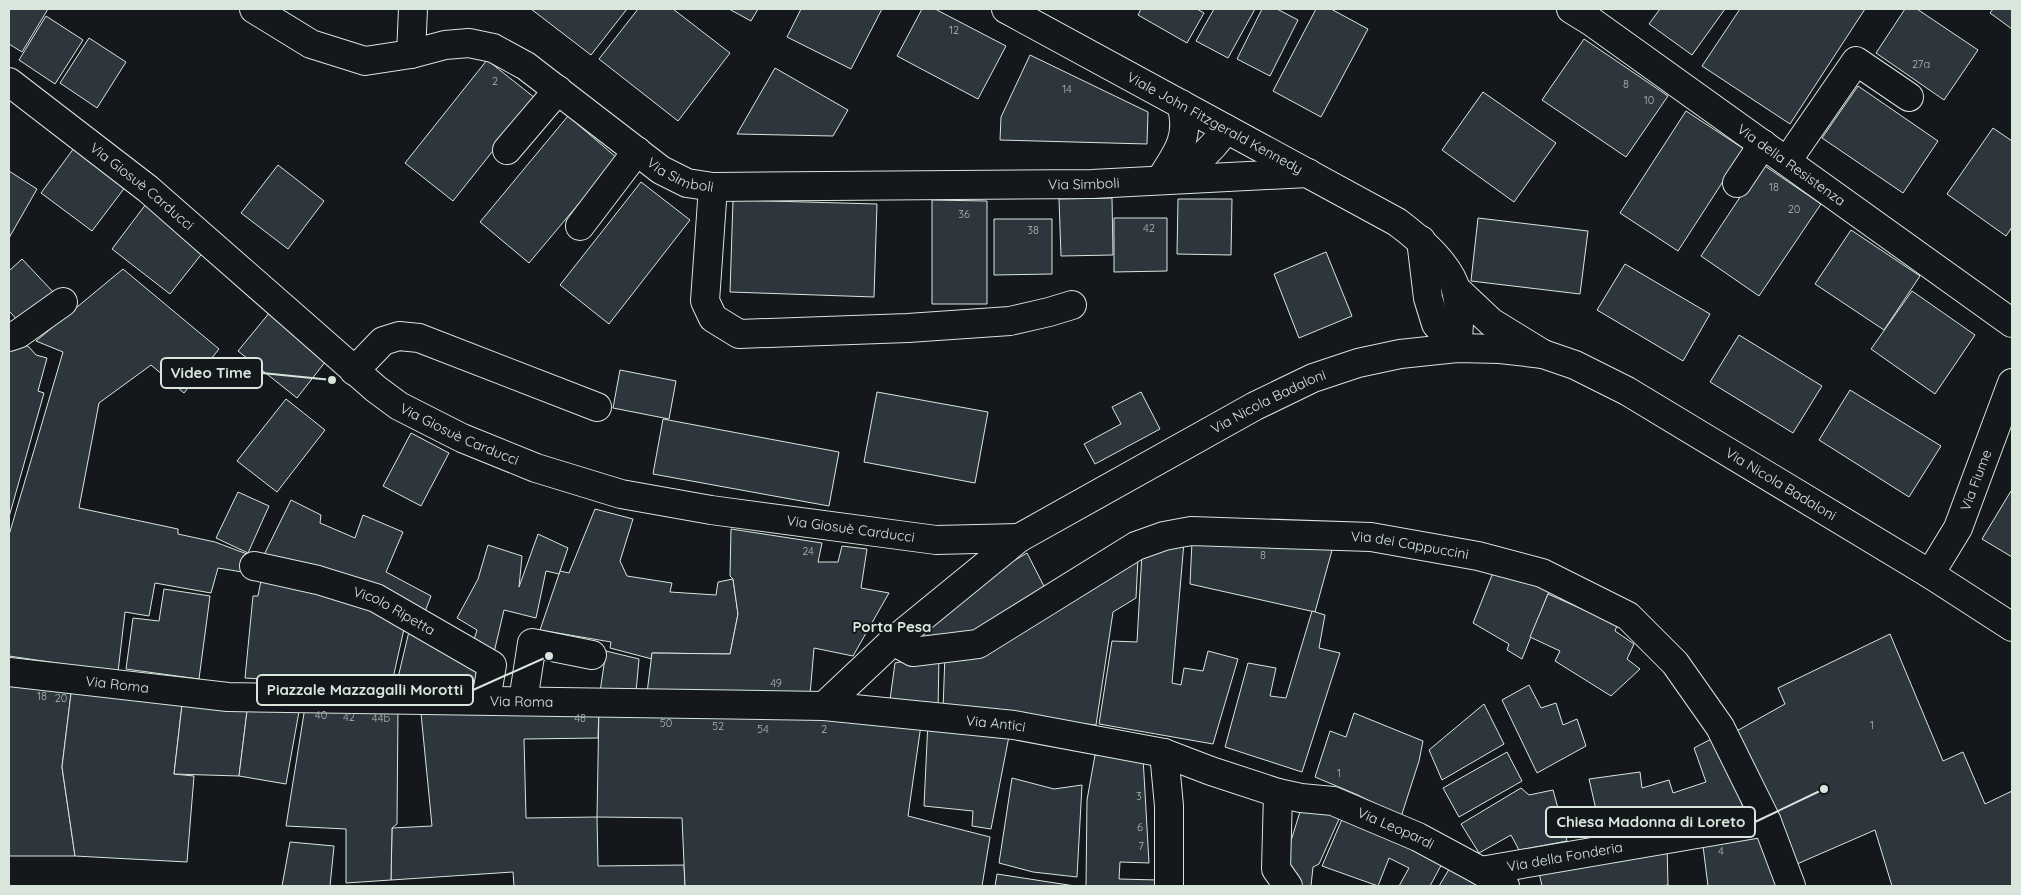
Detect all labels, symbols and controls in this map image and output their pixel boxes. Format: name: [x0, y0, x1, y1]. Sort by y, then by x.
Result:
house number: 12: [949, 23, 959, 37]
house number: 27a: [1912, 57, 1930, 71]
street label: Viale John Fitzgerald Kennedy: [1124, 68, 1306, 178]
house number: 2: [492, 74, 498, 88]
house number: 8: [1623, 77, 1629, 91]
house number: 14: [1062, 82, 1072, 96]
house number: 10: [1644, 93, 1654, 107]
street label: Via della Resistenza: [1734, 120, 1849, 210]
street label: Via Giosuè Carducci: [86, 139, 198, 234]
street label: Via Simboli: [643, 153, 715, 196]
street label: Via Simboli: [1048, 174, 1120, 193]
house number: 18: [1769, 180, 1779, 194]
house number: 20: [1788, 202, 1800, 216]
house number: 36: [958, 207, 970, 221]
house number: 42: [1143, 221, 1155, 235]
house number: 38: [1027, 223, 1039, 237]
callout: Video Time: [161, 358, 262, 388]
text: Video Time: [170, 363, 252, 382]
street label: Via Nicola Badaloni: [1208, 365, 1328, 438]
street label: Via Giosuè Carducci: [397, 399, 522, 469]
street label: Via Nicola Badaloni: [1722, 444, 1840, 524]
street label: Via Fiume: [1956, 447, 1996, 513]
street label: Via Giosuè Carducci: [785, 511, 916, 546]
street label: Via dei Cappuccini: [1351, 527, 1470, 563]
house number: 24: [802, 544, 814, 558]
house number: 8: [1260, 548, 1266, 562]
street label: Vicolo Ripetta: [351, 582, 438, 639]
district label: Porta Pesa: [852, 617, 932, 636]
street label: Via Roma: [85, 672, 150, 697]
callout: Piazzale Mazzagalli Morotti: [257, 675, 473, 705]
house number: 49: [770, 676, 782, 690]
text: Piazzale Mazzagalli Morotti: [267, 680, 463, 699]
house number: 18: [37, 689, 47, 703]
house number: 20: [55, 691, 67, 705]
street label: Via Roma: [490, 692, 554, 711]
house number: 40: [315, 708, 327, 722]
house number: 42: [343, 710, 355, 724]
house number: 44b: [372, 711, 390, 725]
house number: 48: [574, 711, 586, 725]
street label: Via Antici: [965, 711, 1027, 736]
house number: 50: [660, 716, 672, 730]
house number: 1: [1870, 718, 1874, 732]
house number: 52: [712, 719, 724, 733]
house number: 54: [757, 722, 769, 736]
house number: 2: [821, 722, 827, 736]
house number: 1: [1337, 766, 1341, 780]
house number: 3: [1136, 789, 1142, 803]
street label: Via Leopardi: [1355, 803, 1437, 853]
callout: Chiesa Madonna di Loreto: [1546, 807, 1755, 837]
text: Chiesa Madonna di Loreto: [1557, 812, 1745, 831]
house number: 6: [1137, 820, 1143, 834]
street label: Via della Fonderia: [1505, 838, 1624, 875]
house number: 7: [1138, 839, 1144, 853]
house number: 4: [1718, 844, 1724, 858]

